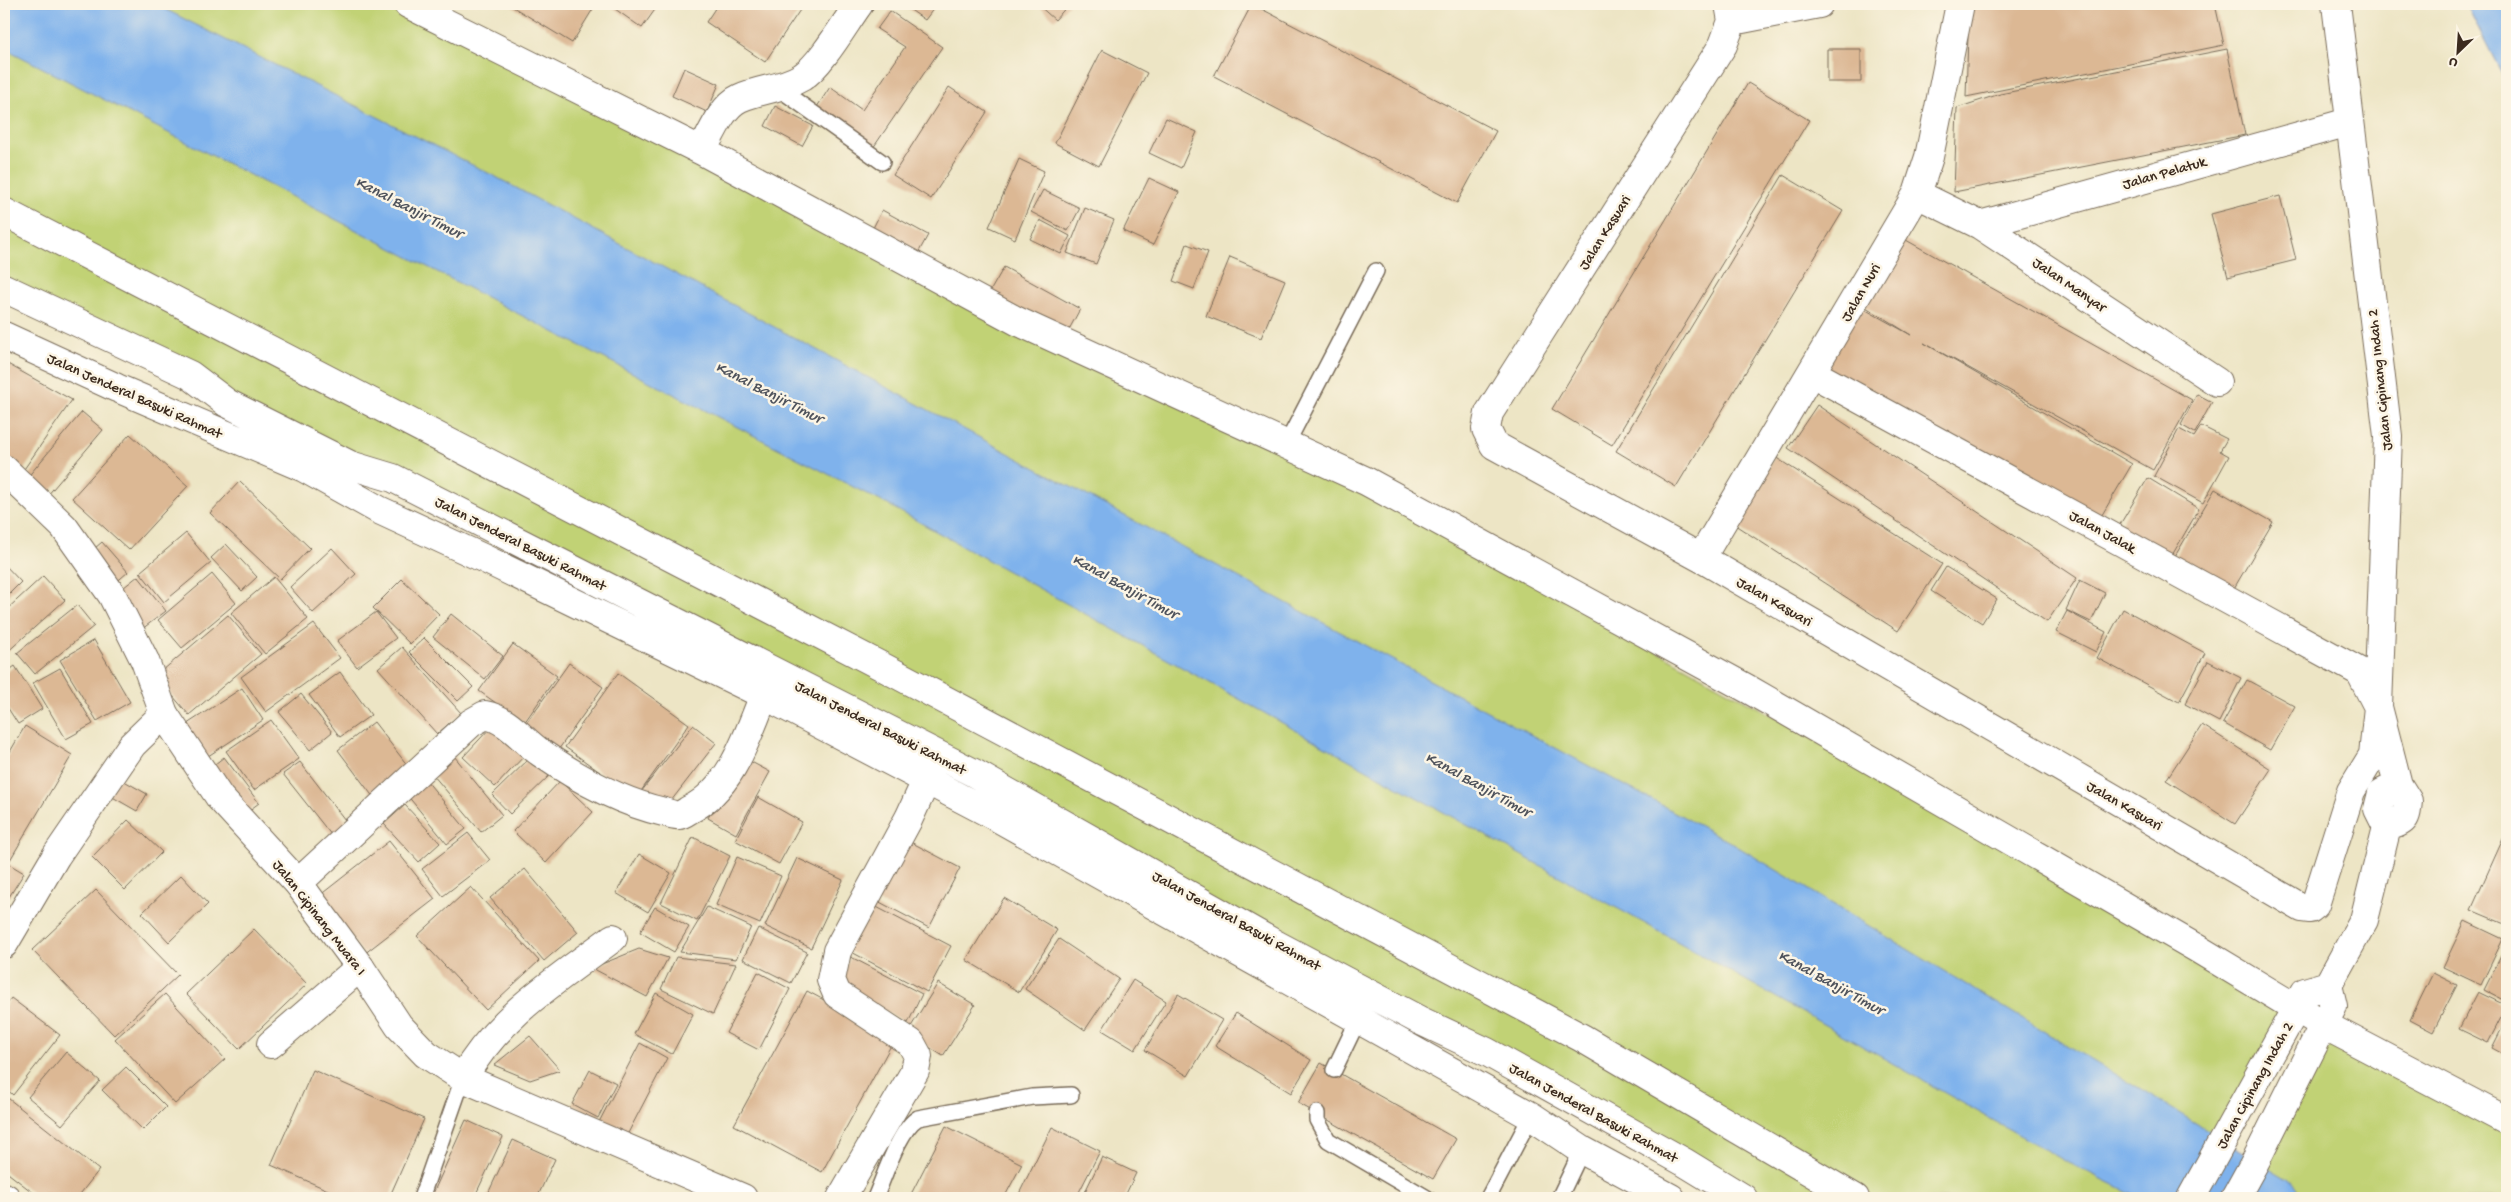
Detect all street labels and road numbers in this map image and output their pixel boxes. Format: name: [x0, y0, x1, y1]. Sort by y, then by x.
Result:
street label: Jalan Pelatuk: [2121, 153, 2210, 194]
street label: Jalan Kasuari: [1576, 192, 1636, 274]
street label: Jalan Manyar: [2028, 254, 2111, 318]
street label: Jalan Nuri: [1838, 261, 1886, 325]
street label: Jalan Cipinang Indah 2: [2365, 308, 2397, 451]
street label: Jalan Jenderal Basuki Rahmat: [44, 350, 226, 444]
street label: Jalan Jenderal Basuki Rahmat: [431, 494, 610, 597]
street label: Jalan Jalak: [2066, 507, 2140, 559]
street label: Jalan Kasuari: [1733, 574, 1815, 632]
street label: Jalan Jenderal Basuki Rahmat: [791, 678, 970, 781]
street label: Jalan Kasuari: [2083, 778, 2165, 836]
street label: Jalan Cipinang Muara I: [268, 857, 369, 980]
street label: Jalan Jenderal Basuki Rahmat: [1149, 868, 1325, 977]
street label: Jalan Cipinang Indah 2: [2213, 1019, 2298, 1152]
street label: Jalan Jenderal Basuki Rahmat: [1506, 1060, 1682, 1169]

